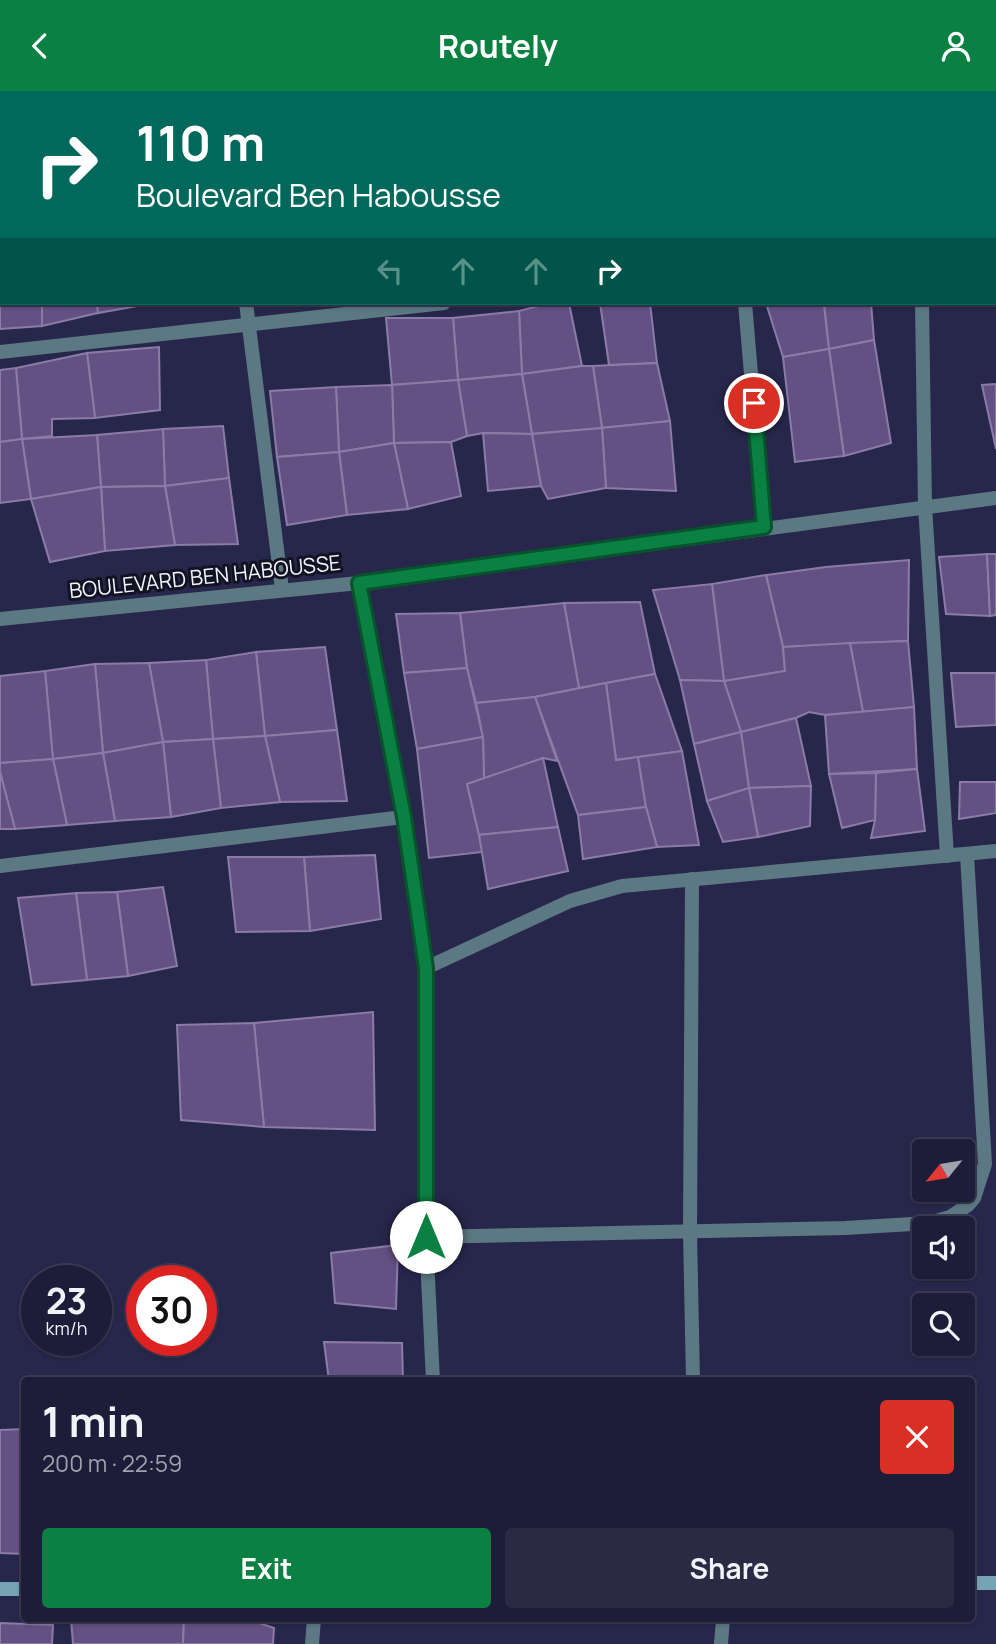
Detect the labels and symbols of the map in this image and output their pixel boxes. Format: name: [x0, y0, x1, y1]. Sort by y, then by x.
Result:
pin: [724, 373, 784, 433]
street label: BOULEVARD BEN HABOUSSE: [68, 548, 342, 604]
north arrow: [912, 1139, 975, 1202]
position arrow: [389, 1200, 463, 1274]
speed limit sign: 30: [126, 1265, 217, 1356]

